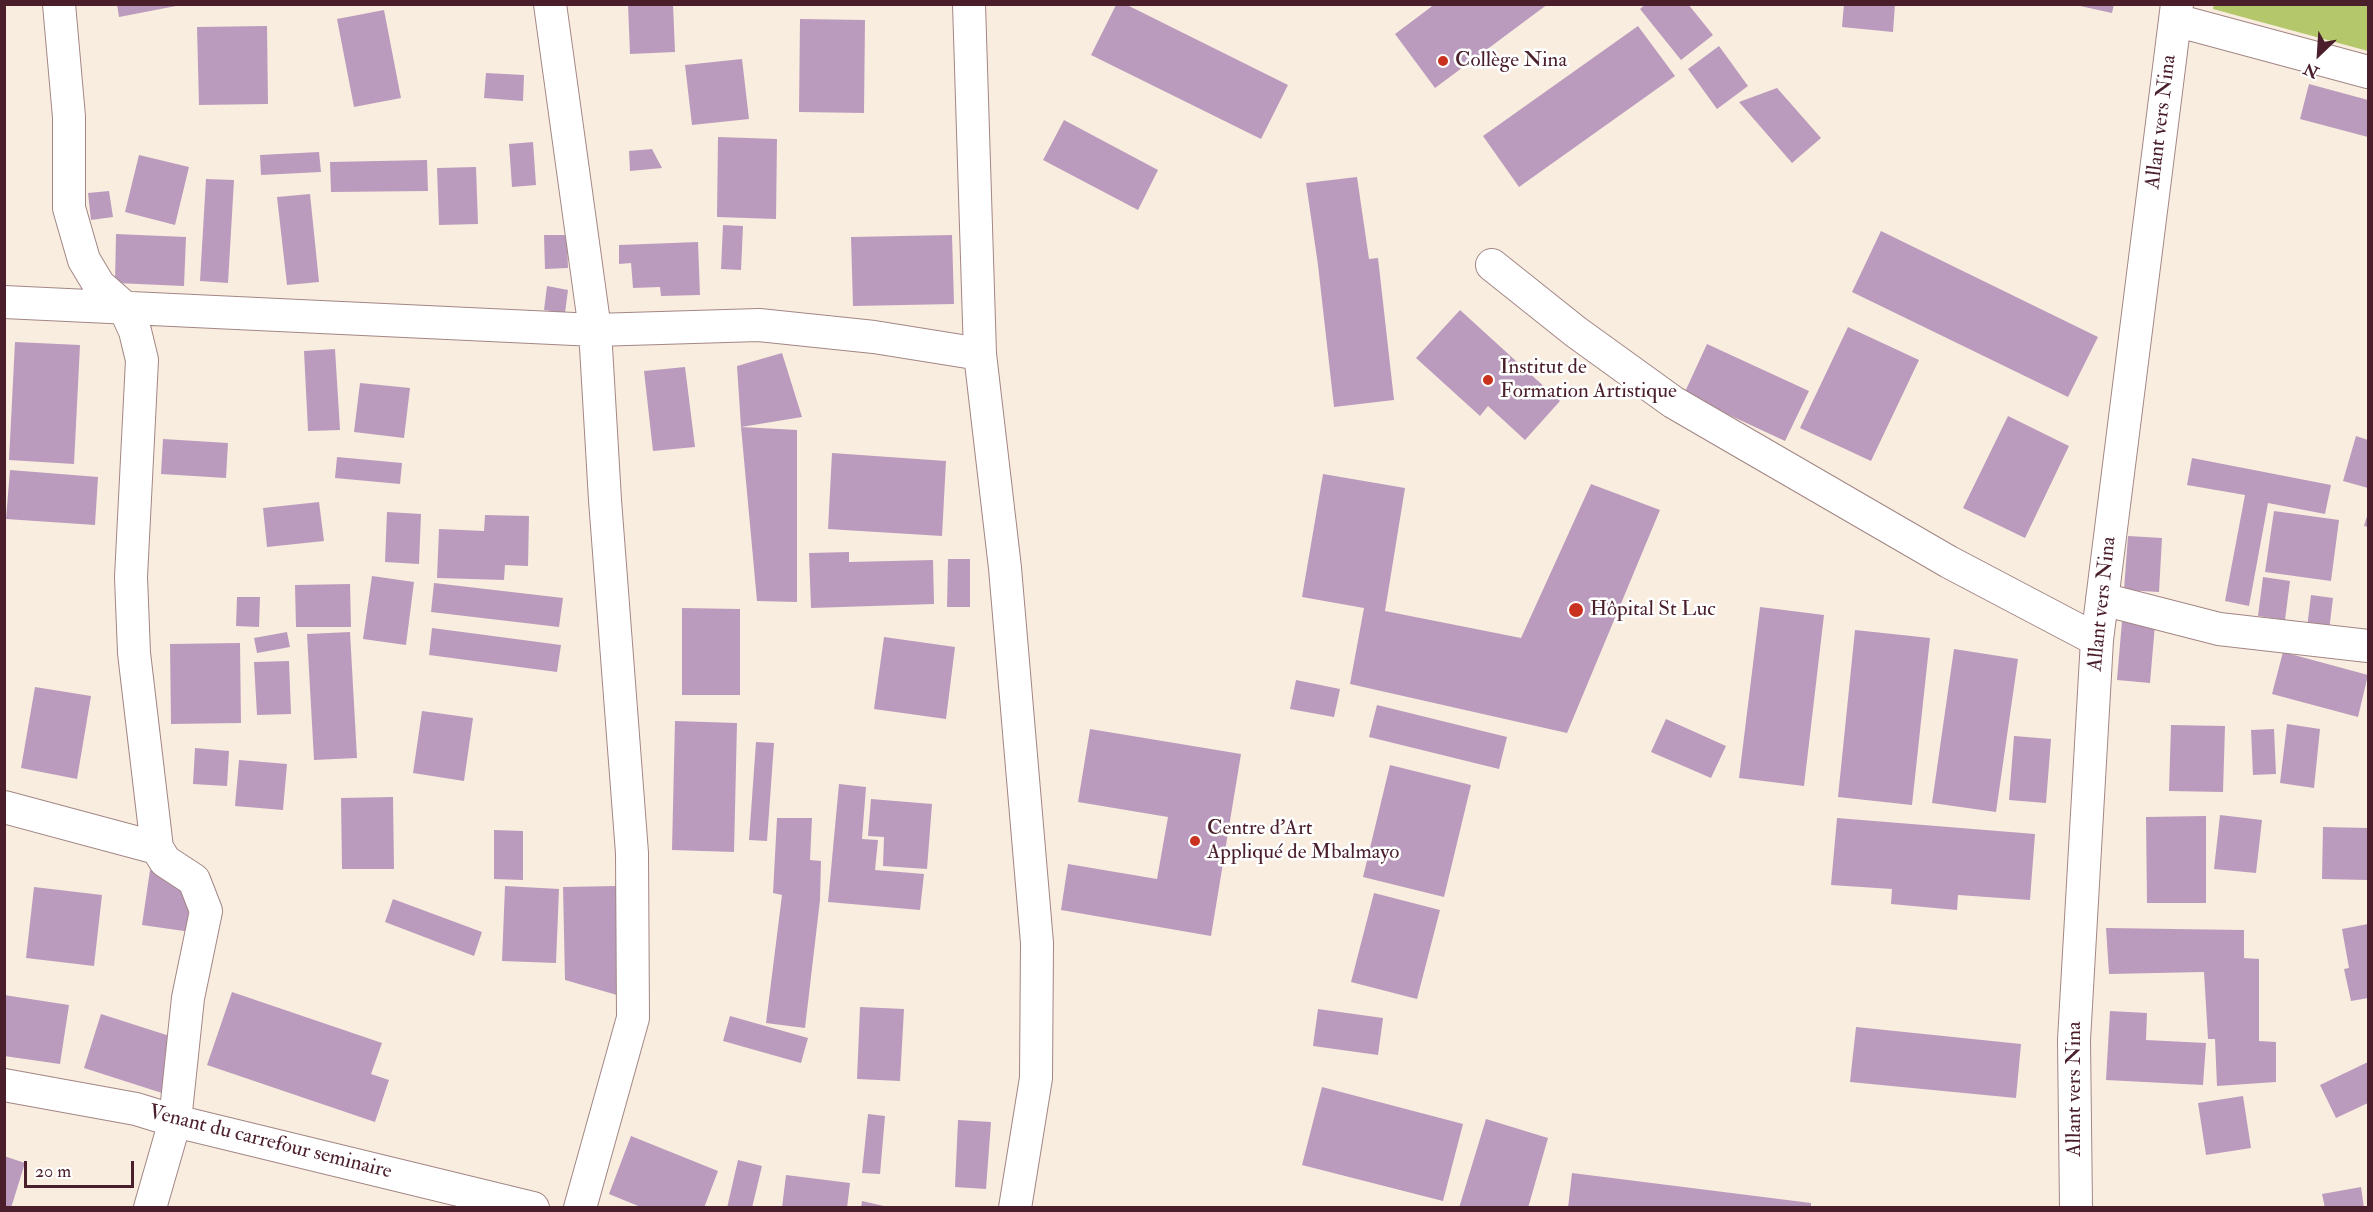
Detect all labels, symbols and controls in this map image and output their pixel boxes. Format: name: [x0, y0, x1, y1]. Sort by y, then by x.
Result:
north arrow: [2289, 24, 2349, 84]
place label: Collège Nina: [1455, 48, 1567, 74]
street label: Allant vers Nina: [2141, 53, 2183, 191]
marker: Collège Nina: [1436, 54, 1450, 68]
text: N: [2301, 58, 2322, 82]
place label: Institut de Formation Artistique: [1500, 355, 1677, 405]
marker: Institut de Formation Artistique: [1481, 373, 1495, 387]
street label: Allant vers Nina: [2083, 535, 2123, 673]
place label: Hôpital St Luc: [1590, 597, 1716, 623]
marker: Hôpital St Luc: [1567, 601, 1585, 619]
place label: Centre d'Art Appliqué de Mbalmayo: [1207, 816, 1399, 866]
marker: Centre d'Art Appliqué de Mbalmayo: [1188, 834, 1202, 848]
street label: Allant vers Nina: [2062, 1021, 2088, 1157]
street label: Venant du carrefour seminaire: [146, 1101, 394, 1185]
scale bar: [27, 1149, 136, 1187]
text: 20 m: [35, 1160, 71, 1183]

